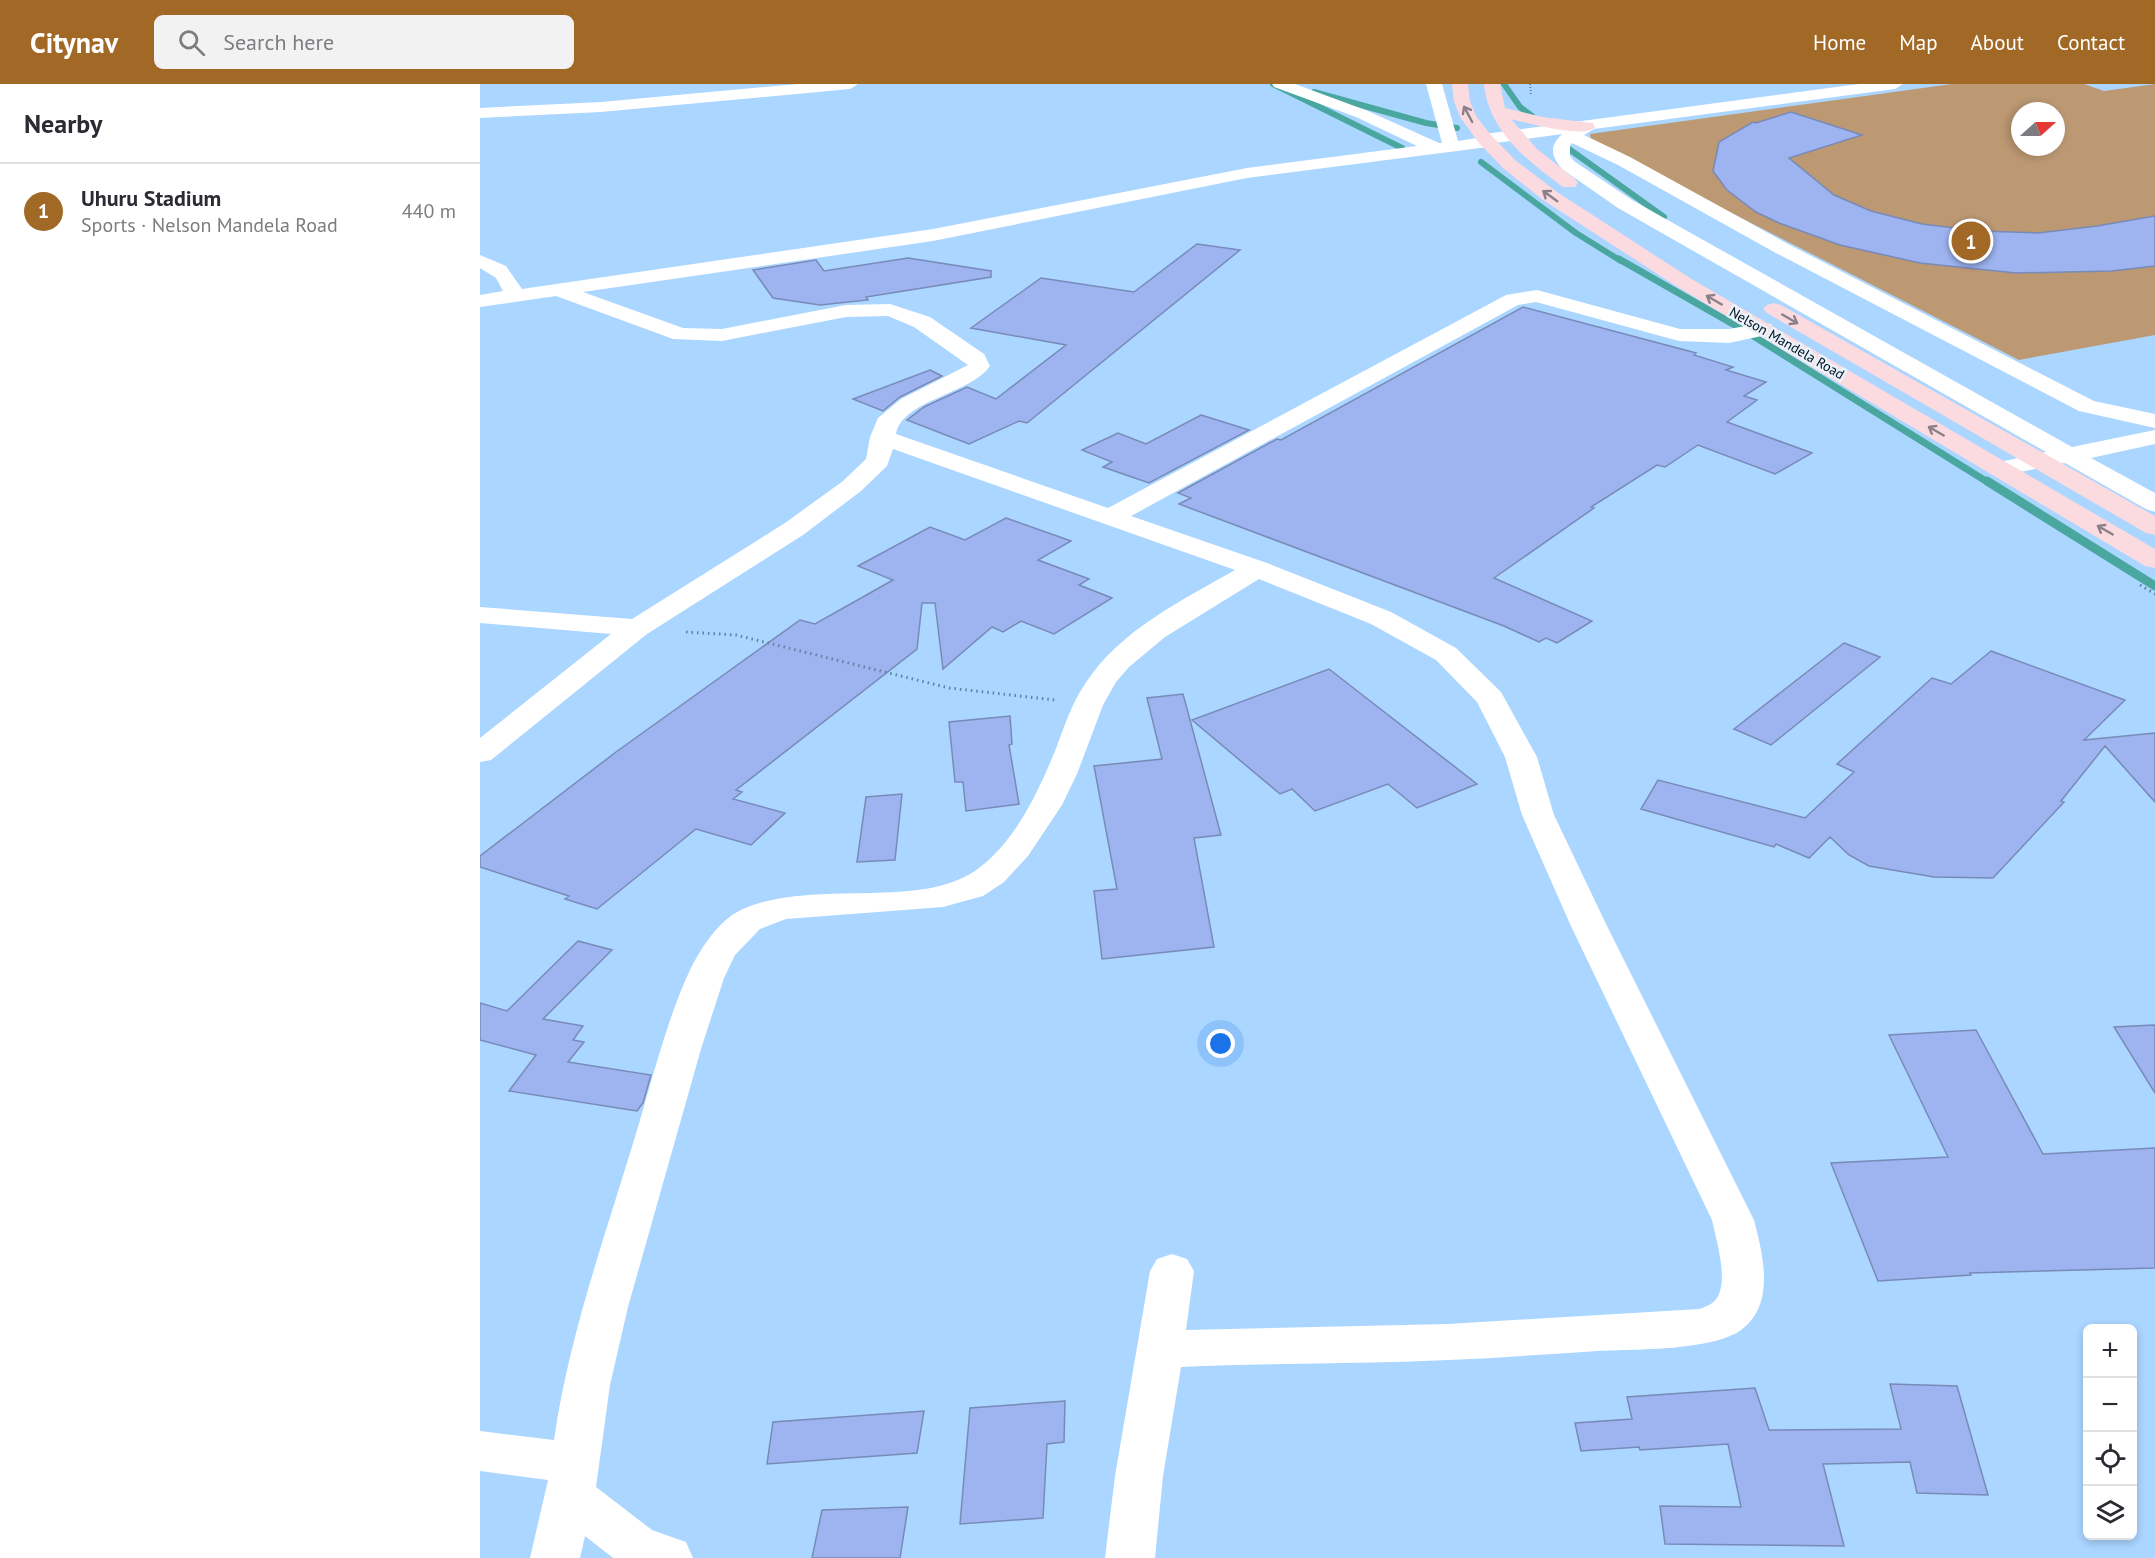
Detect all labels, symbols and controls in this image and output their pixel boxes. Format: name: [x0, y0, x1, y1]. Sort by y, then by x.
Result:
search box: [154, 15, 574, 69]
text: Citynav: [30, 24, 118, 61]
icon: search: [175, 26, 208, 59]
text: Search here: [223, 28, 334, 56]
text: Home: [1813, 29, 1866, 56]
text: Map: [1899, 29, 1938, 56]
text: About: [1971, 29, 2024, 56]
text: Contact: [2057, 29, 2125, 56]
north arrow: [2011, 102, 2065, 156]
one-way arrow: [1462, 105, 1473, 123]
text: Nearby: [24, 107, 102, 140]
text: Uhuru Stadium: [81, 184, 221, 212]
one-way arrow: [1542, 190, 1558, 202]
text: 1: [38, 198, 49, 224]
text: 440 m: [402, 198, 456, 224]
text: Sports · Nelson Mandela Road: [81, 212, 338, 238]
pin: 1: [1952, 218, 1990, 264]
one-way arrow: [1706, 294, 1723, 306]
street label: Nelson Mandela Road: [1726, 303, 1848, 383]
one-way arrow: [1781, 313, 1798, 325]
one-way arrow: [1928, 425, 1945, 437]
one-way arrow: [2096, 524, 2114, 535]
your location: [1206, 1029, 1235, 1058]
map controls: [2083, 1324, 2137, 1540]
button: +: [2083, 1324, 2137, 1378]
button: −: [2083, 1378, 2137, 1432]
button: locate: [2083, 1432, 2137, 1486]
button: layers: [2083, 1486, 2137, 1540]

